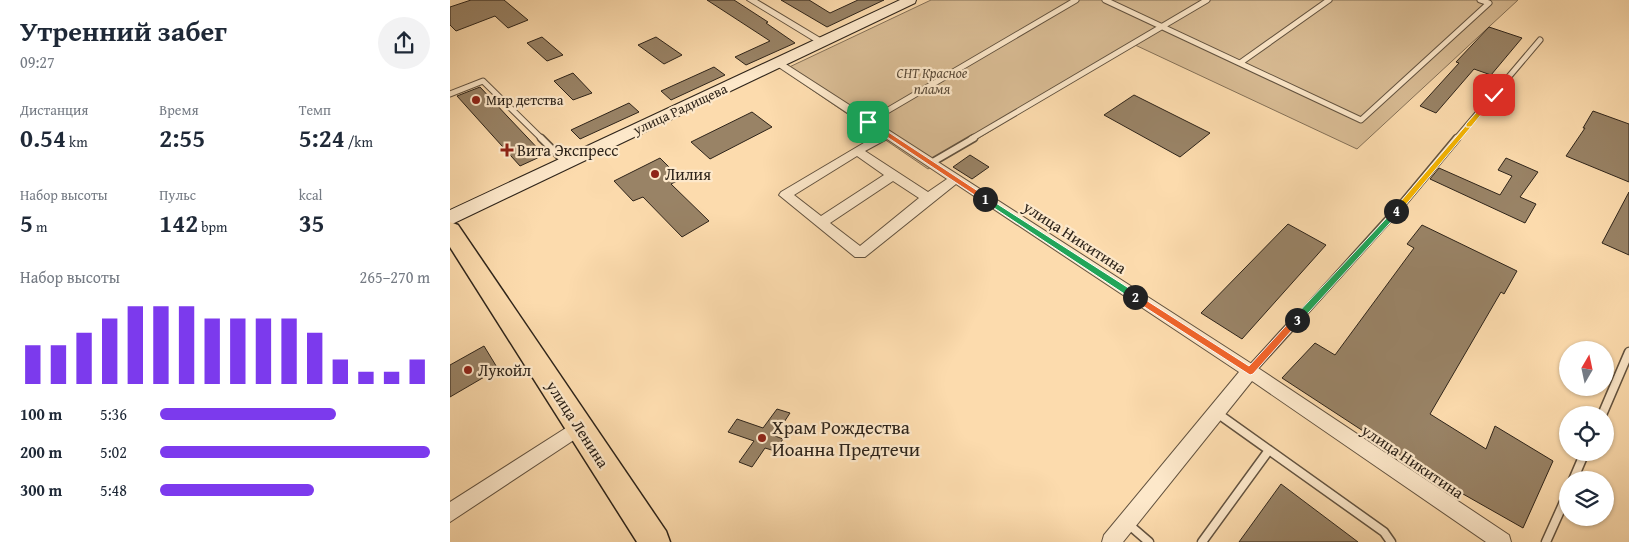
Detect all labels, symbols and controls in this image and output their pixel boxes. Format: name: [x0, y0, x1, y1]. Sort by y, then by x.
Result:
text: Утренний забег: [20, 10, 227, 51]
button: share: [378, 17, 430, 69]
text: 09:27: [20, 50, 55, 74]
park label: СНТ Красное пламя: [897, 63, 968, 99]
pin: [1473, 74, 1515, 116]
street label: улица Радищева: [629, 78, 731, 140]
icon: check: [1480, 81, 1508, 109]
place label: Мир детства: [486, 90, 564, 110]
marker: Мир детства: [470, 94, 482, 106]
text: Дистанция: [20, 100, 88, 120]
text: Время: [159, 100, 198, 120]
text: Темп: [299, 100, 331, 120]
pin: [847, 101, 889, 143]
icon: arrive: [854, 108, 882, 136]
text: 0.54: [20, 120, 66, 156]
text: 2:55: [159, 120, 205, 156]
text: 5:24: [299, 120, 345, 156]
text: km: [66, 132, 88, 152]
text: /km: [345, 132, 373, 152]
place label: Вита Экспресс: [517, 138, 618, 162]
marker: Вита Экспресс: [501, 144, 513, 156]
place label: Лилия: [665, 162, 711, 186]
marker: Лилия: [649, 168, 661, 180]
text: Набор высоты: [20, 185, 107, 205]
text: Пульс: [159, 185, 196, 205]
text: kcal: [299, 185, 323, 205]
pin: 1: [972, 186, 998, 212]
text: 1: [982, 189, 989, 209]
street label: улица Никитина: [1018, 194, 1132, 280]
pin: 4: [1384, 198, 1408, 224]
text: 4: [1393, 201, 1400, 221]
text: 5: [20, 205, 33, 241]
text: 142: [159, 205, 198, 241]
text: 35: [299, 205, 325, 241]
text: m: [33, 217, 47, 237]
text: bpm: [198, 217, 228, 237]
text: Набор высоты: [20, 265, 120, 289]
text: 265–270 m: [360, 265, 430, 289]
pin: 2: [1122, 284, 1148, 310]
text: 2: [1132, 287, 1139, 307]
pin: 3: [1284, 308, 1310, 332]
text: 3: [1294, 310, 1301, 330]
north arrow: [1559, 341, 1614, 396]
map controls: [1559, 341, 1614, 526]
place label: Лукойл: [478, 358, 531, 382]
marker: Лукойл: [462, 364, 474, 376]
street label: улица Ленина: [540, 375, 616, 473]
text: 100 m: [20, 402, 62, 426]
text: 5:36: [100, 402, 127, 426]
button: locate: [1559, 406, 1614, 461]
place label: Храм Рождества Иоанна Предтечи: [772, 413, 920, 463]
street label: улица Никитина: [1356, 417, 1469, 504]
marker: Храм Рождества Иоанна Предтечи: [756, 432, 768, 444]
text: 200 m: [20, 440, 62, 464]
text: 5:02: [100, 440, 127, 464]
button: layers: [1559, 471, 1614, 526]
text: 300 m: [20, 478, 62, 502]
text: 5:48: [100, 478, 127, 502]

